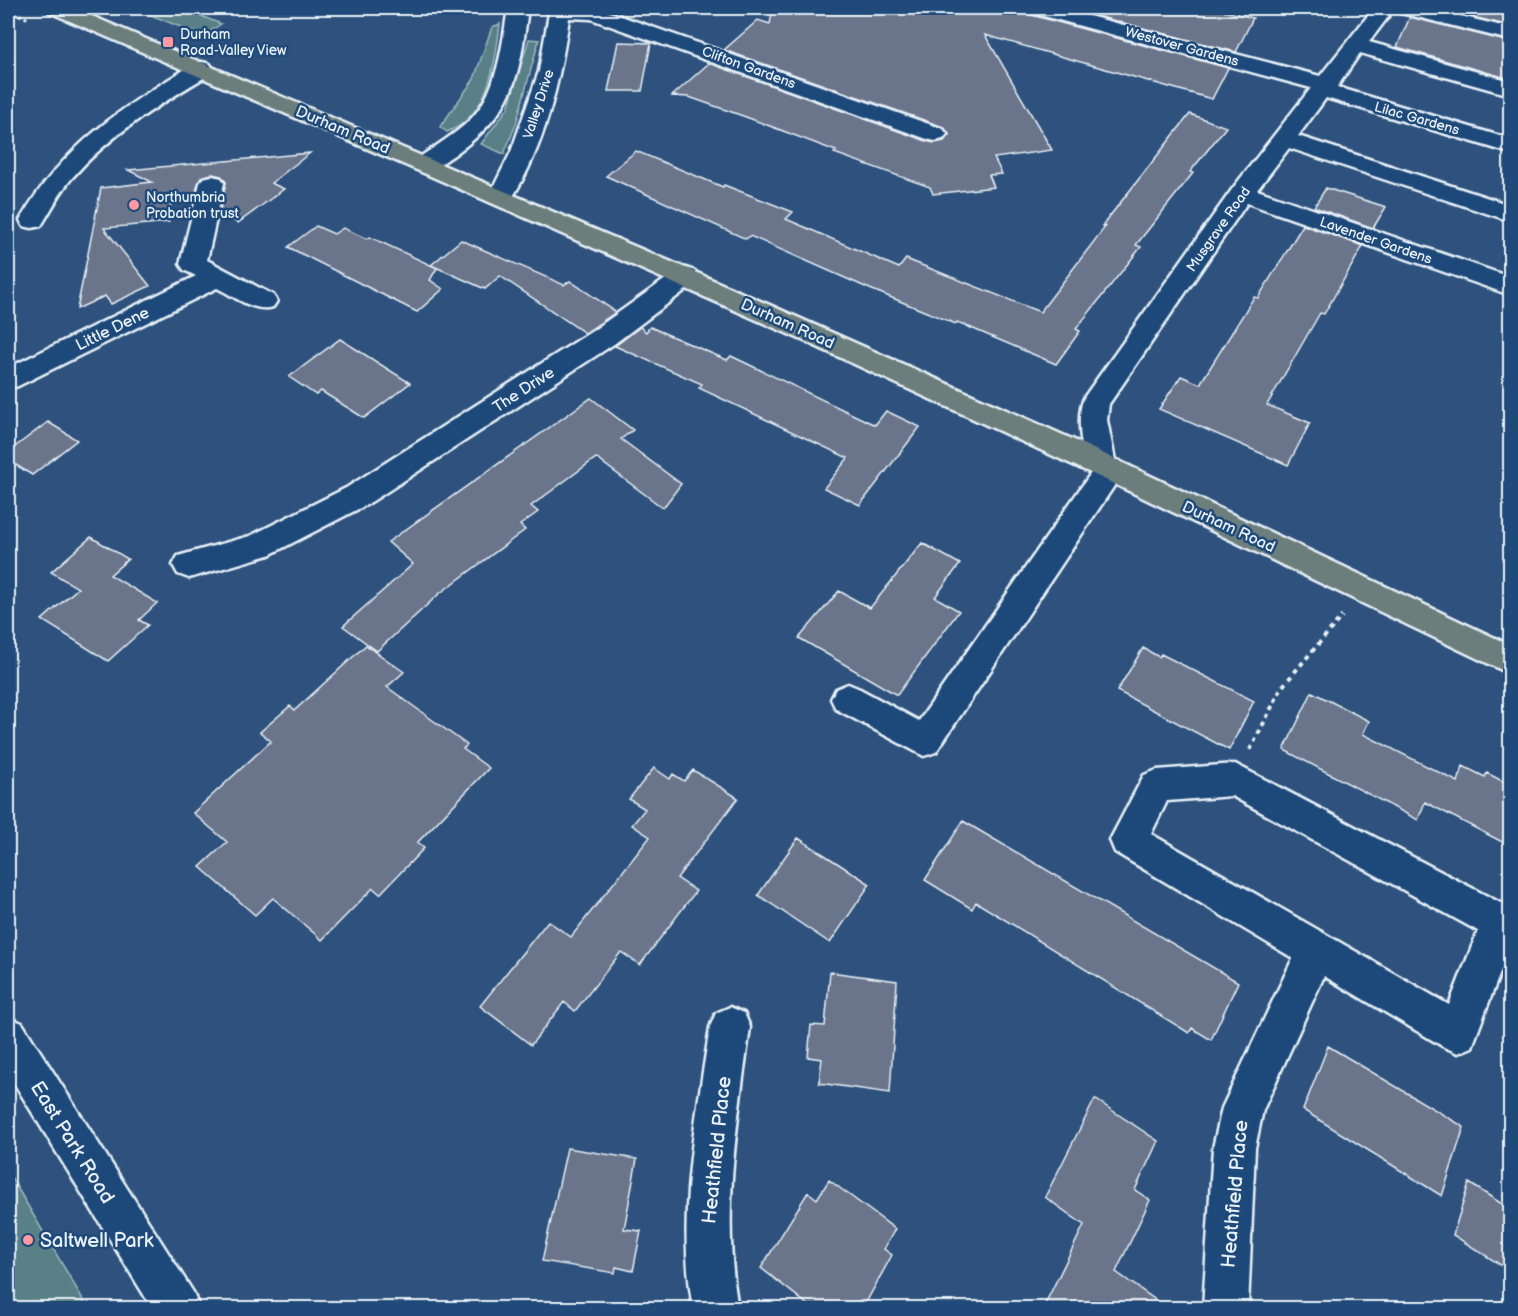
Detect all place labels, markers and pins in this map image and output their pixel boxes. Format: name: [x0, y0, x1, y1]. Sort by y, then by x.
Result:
place label: Durham Road-Valley View: [180, 26, 287, 59]
marker: Durham Road-Valley View: [161, 35, 175, 49]
place label: Northumbria Probation trust: [146, 189, 240, 222]
marker: Northumbria Probation trust: [127, 198, 141, 212]
place label: Saltwell Park: [40, 1229, 154, 1253]
marker: Saltwell Park: [21, 1233, 35, 1247]

